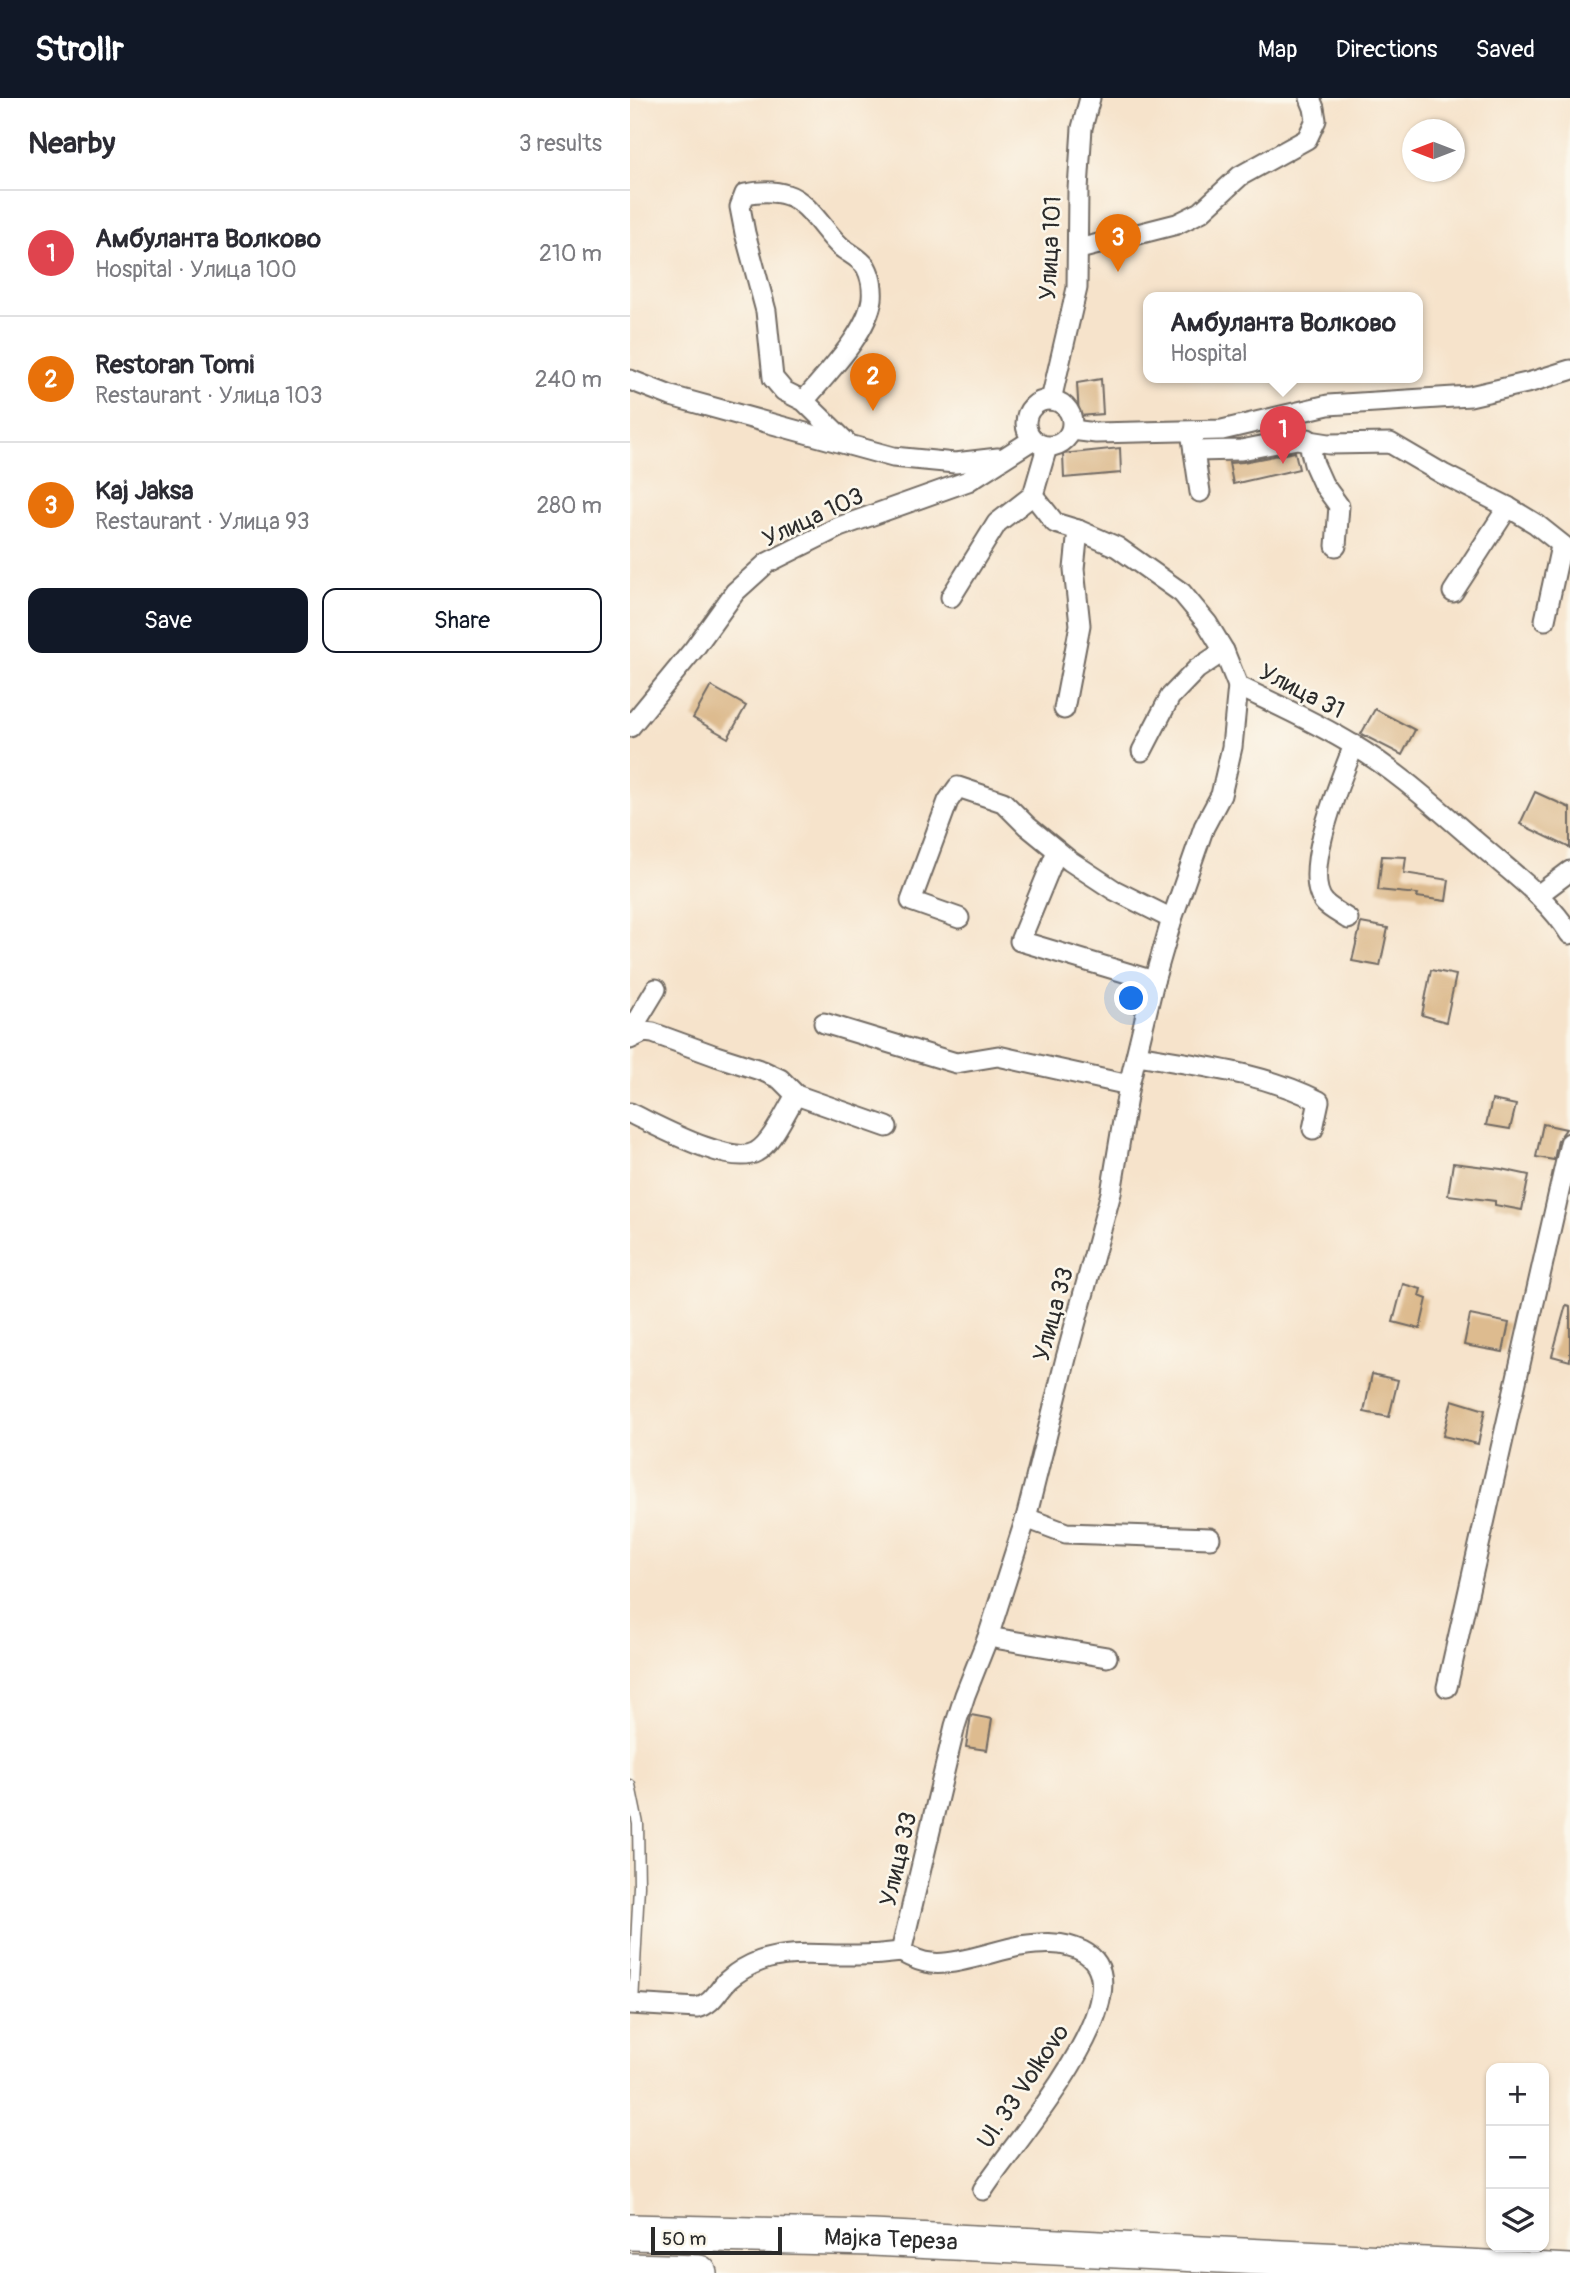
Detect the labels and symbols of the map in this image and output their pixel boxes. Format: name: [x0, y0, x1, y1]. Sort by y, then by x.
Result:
north arrow: [1402, 119, 1465, 182]
street label: Улица 101: [1033, 195, 1068, 301]
pin: 3: [1095, 214, 1141, 272]
pin: 2: [850, 353, 896, 411]
pin: 1: [1260, 406, 1306, 464]
street label: Улица 103: [758, 481, 868, 553]
street label: Улица 31: [1254, 658, 1349, 725]
your location: [1114, 981, 1148, 1015]
street label: Улица 33: [1027, 1264, 1080, 1364]
street label: Улица 33: [874, 1809, 923, 1909]
street label: Ul. 33 Volkovo: [971, 2019, 1076, 2154]
street label: Мајка Тереза: [824, 2223, 958, 2257]
scale bar: [651, 2224, 782, 2256]

